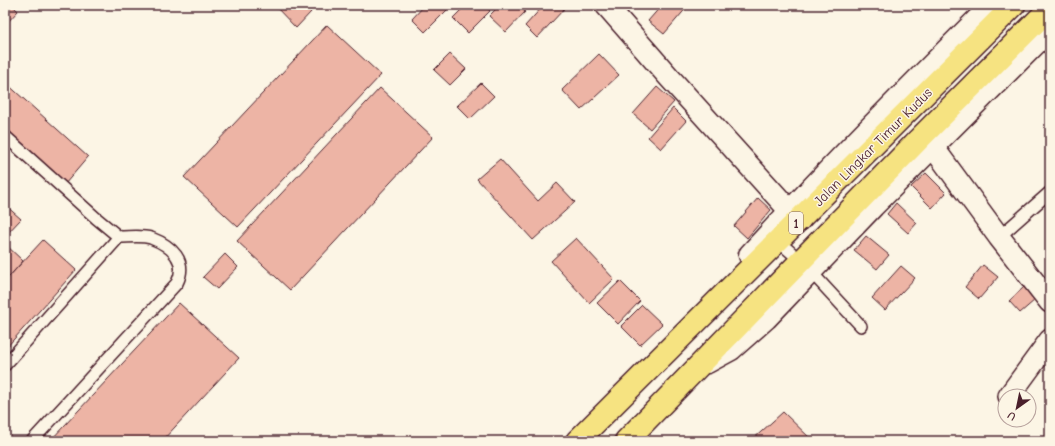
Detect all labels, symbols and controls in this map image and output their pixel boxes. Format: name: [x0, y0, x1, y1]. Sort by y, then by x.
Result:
street label: Jalan Lingkar Timur Kudus: [810, 84, 936, 210]
road number: 1: [789, 212, 803, 234]
north arrow: [997, 388, 1037, 428]
text: U: [1005, 409, 1018, 423]

